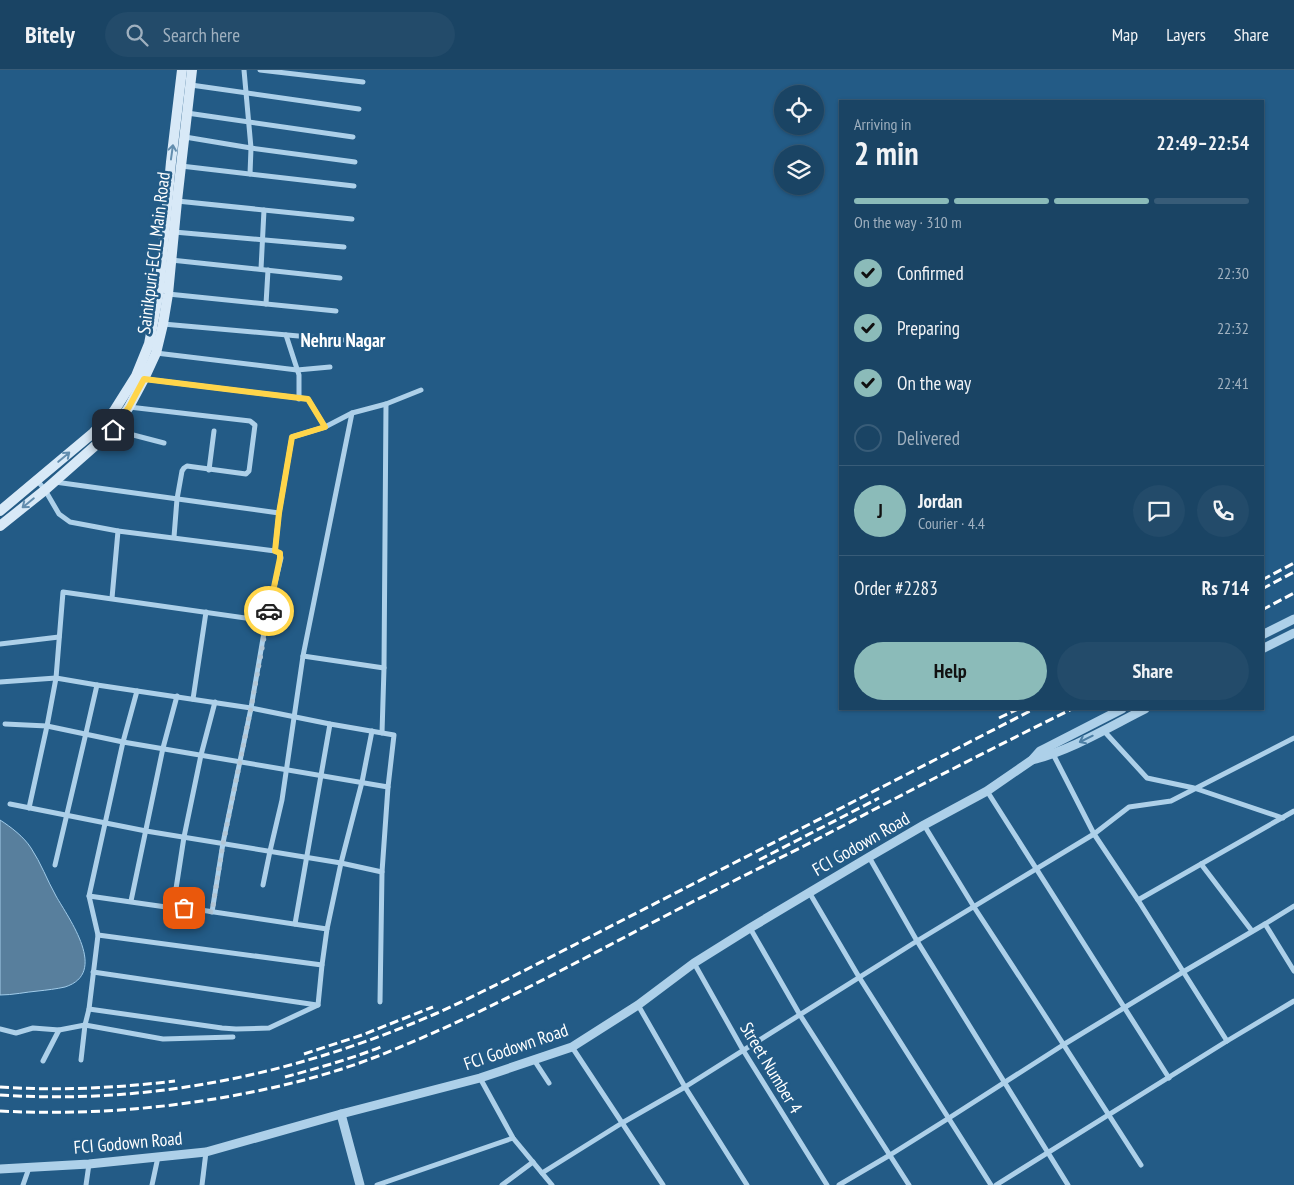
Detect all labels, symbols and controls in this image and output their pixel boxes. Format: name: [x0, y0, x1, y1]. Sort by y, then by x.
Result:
search box: [105, 12, 455, 57]
text: Bitely: [25, 19, 75, 50]
icon: search: [123, 21, 151, 49]
text: Search here: [163, 23, 240, 47]
text: Map: [1112, 23, 1138, 46]
text: Layers: [1166, 23, 1206, 46]
text: Share: [1234, 23, 1269, 46]
map controls: [774, 85, 824, 195]
button: locate: [774, 85, 824, 135]
text: Arriving in: [854, 114, 911, 134]
text: 22:49–22:54: [1156, 131, 1249, 155]
text: 2 min: [854, 132, 919, 174]
one-way arrow: [168, 144, 178, 160]
button: layers: [774, 145, 824, 195]
street label: Sainikpuri-ECIL Main Road: [132, 171, 175, 335]
text: On the way · 310 m: [854, 212, 962, 232]
icon: check: [854, 259, 882, 287]
text: Confirmed: [897, 261, 964, 285]
text: 22:30: [1217, 263, 1249, 283]
icon: check: [854, 314, 882, 342]
text: Preparing: [897, 316, 960, 340]
text: 22:32: [1217, 318, 1249, 338]
district label: Nehru Nagar: [301, 328, 386, 352]
icon: check: [854, 369, 882, 397]
text: On the way: [897, 371, 971, 395]
text: 22:41: [1217, 373, 1249, 393]
pin: [92, 409, 134, 451]
icon: home: [99, 416, 127, 444]
text: Delivered: [897, 426, 960, 450]
one-way arrow: [57, 451, 70, 462]
button: chat: [1133, 485, 1185, 537]
button: phone: [1197, 485, 1249, 537]
text: Jordan: [918, 489, 962, 513]
one-way arrow: [22, 498, 35, 509]
text: J: [877, 499, 883, 523]
text: Courier · 4.4: [918, 513, 985, 533]
text: Order #2283: [854, 576, 938, 600]
text: Rs 714: [1202, 576, 1249, 600]
courier: [244, 586, 294, 636]
icon: car: [255, 597, 283, 625]
button: Help: [854, 642, 1047, 700]
button: Share: [1057, 642, 1249, 700]
one-way arrow: [1079, 734, 1094, 744]
street label: FCI Godown Road: [808, 806, 914, 881]
pin: [163, 887, 205, 929]
icon: bag: [170, 894, 198, 922]
street label: FCI Godown Road: [461, 1018, 571, 1075]
street label: Street Number 4: [735, 1018, 808, 1118]
street label: FCI Godown Road: [73, 1126, 183, 1159]

